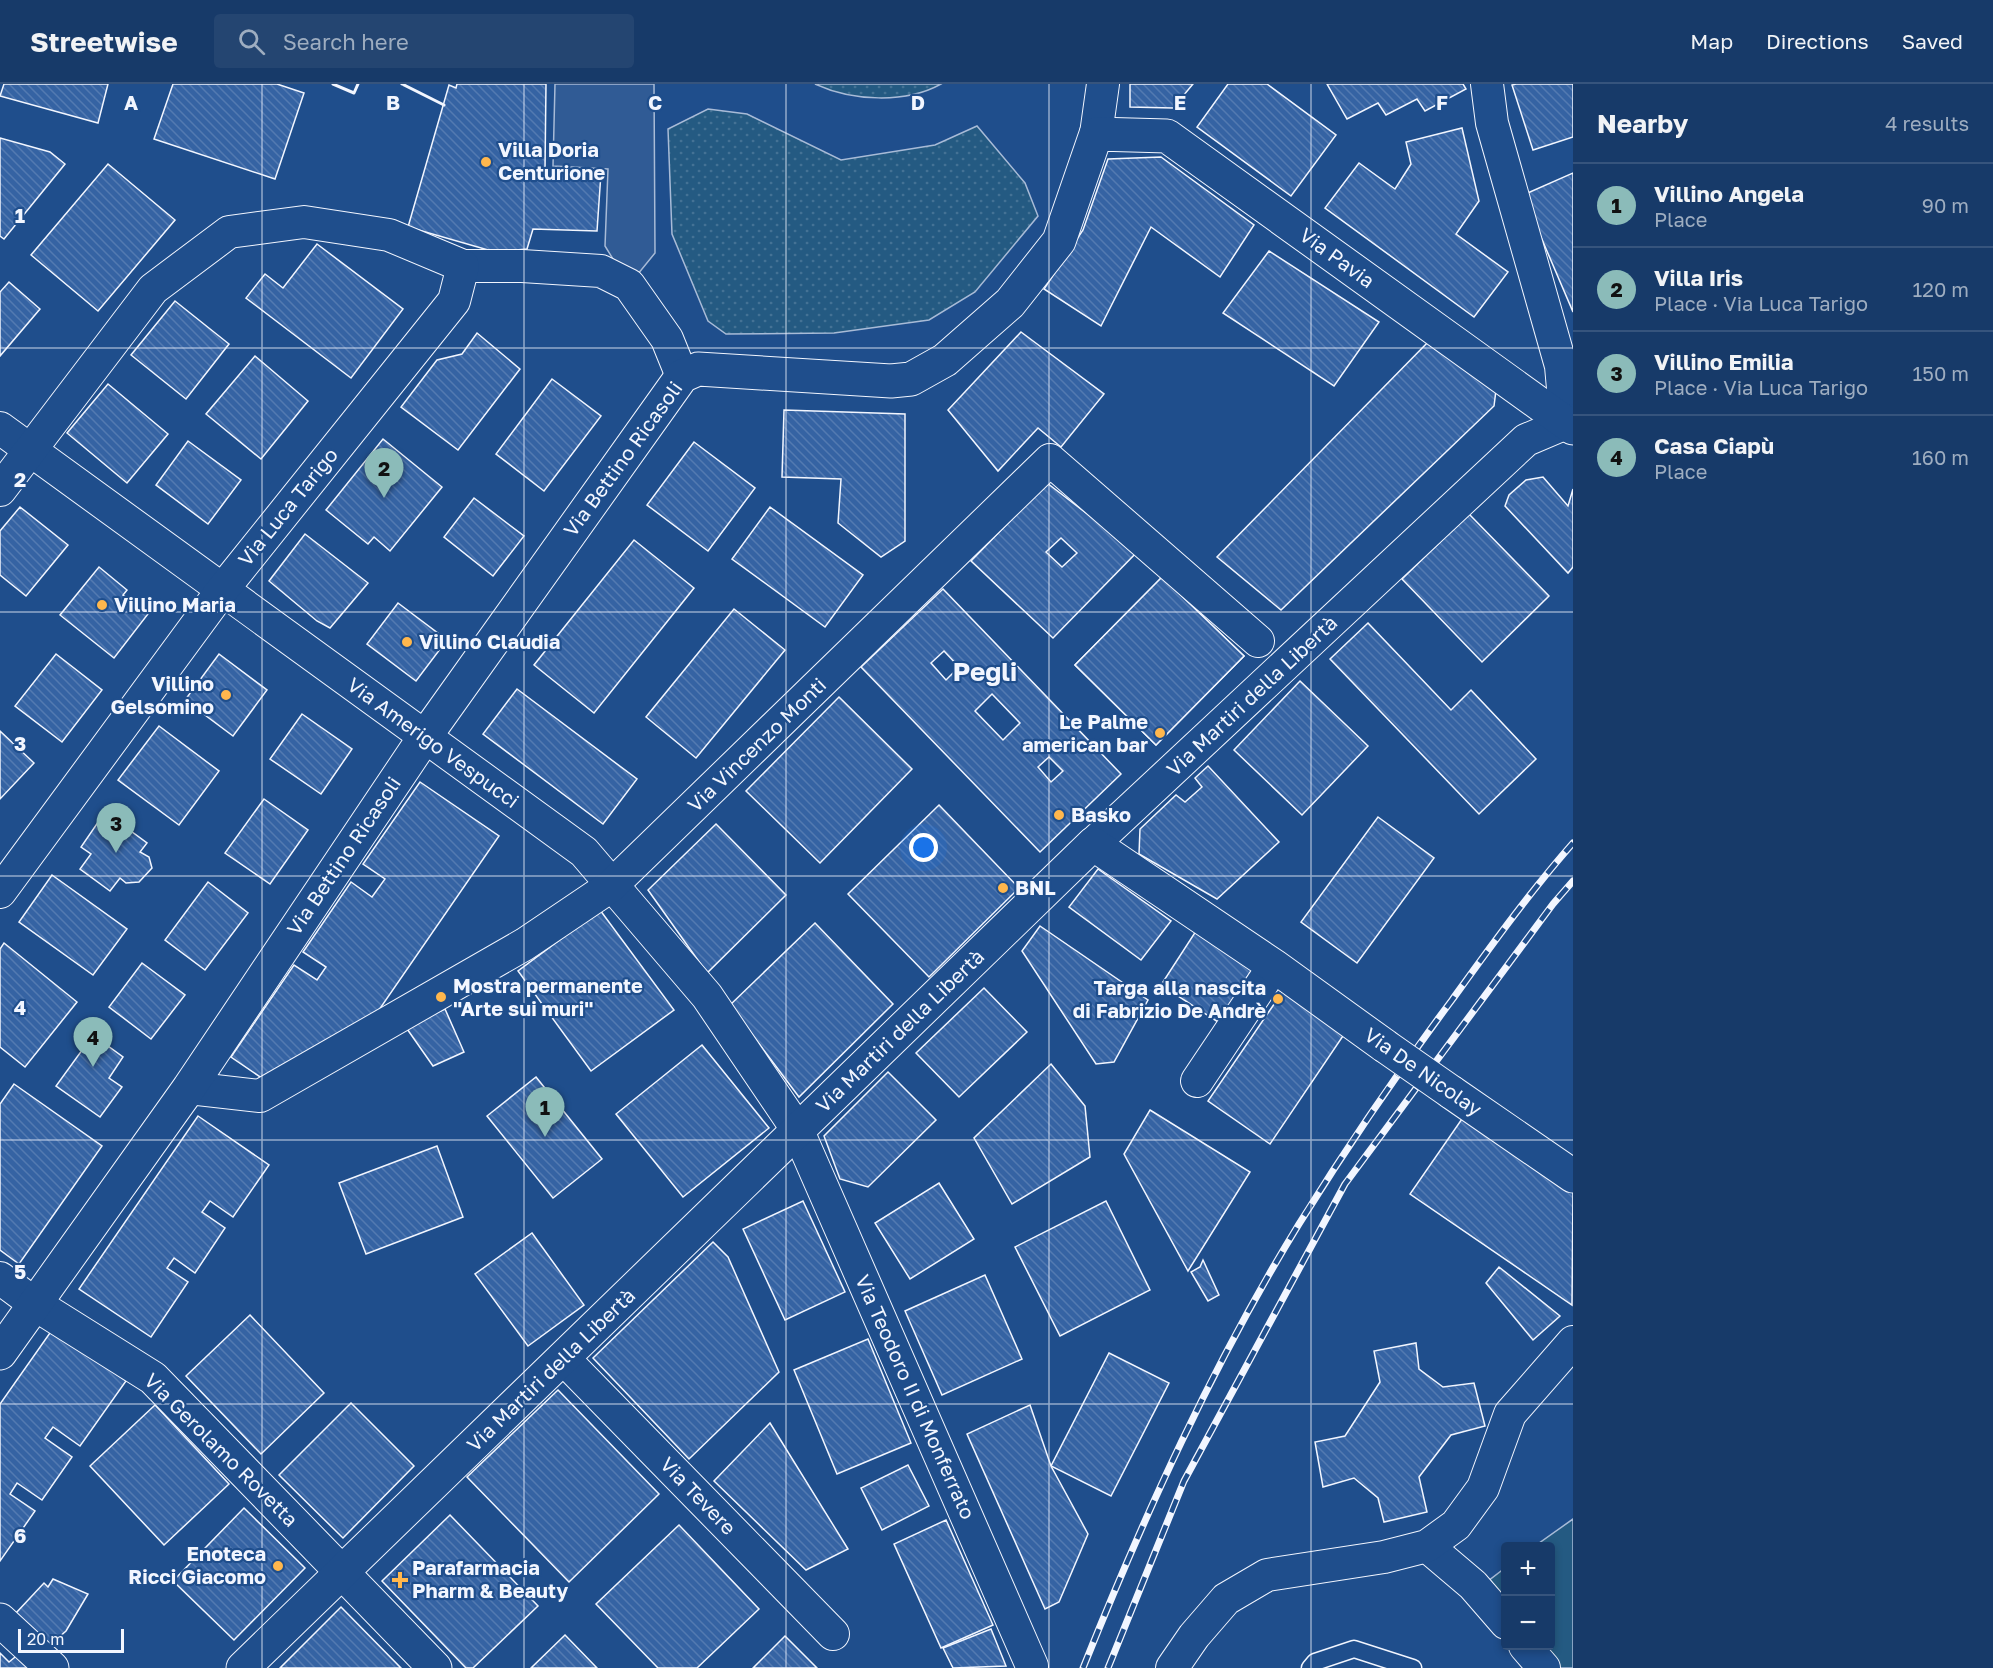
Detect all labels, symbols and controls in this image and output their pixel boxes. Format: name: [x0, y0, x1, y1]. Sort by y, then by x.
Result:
search box: [214, 14, 634, 68]
text: Streetwise: [30, 25, 178, 58]
icon: search: [235, 25, 268, 58]
text: Search here: [283, 28, 409, 55]
text: Map: [1690, 28, 1733, 54]
text: Directions: [1766, 28, 1869, 54]
text: Saved: [1902, 28, 1963, 54]
text: A: [124, 90, 138, 114]
text: B: [386, 90, 400, 114]
text: C: [648, 90, 662, 114]
text: D: [911, 90, 925, 114]
text: E: [1174, 90, 1186, 114]
text: F: [1436, 90, 1448, 114]
text: Nearby: [1597, 108, 1688, 139]
text: 4 results: [1885, 111, 1969, 135]
place label: Villa Doria Centurione: [498, 137, 605, 184]
marker: Villa Doria Centurione: [479, 155, 493, 169]
text: Villino Angela: [1654, 180, 1804, 207]
text: 1: [1611, 193, 1622, 217]
text: 90 m: [1922, 193, 1969, 217]
text: 1: [15, 203, 25, 227]
text: Place: [1654, 207, 1707, 231]
street label: Via Pavia: [1295, 222, 1380, 292]
text: Villa Iris: [1654, 264, 1743, 291]
text: 2: [1610, 277, 1623, 301]
text: 120 m: [1913, 277, 1969, 301]
text: Place · Via Luca Tarigo: [1654, 291, 1868, 315]
text: Villino Emilia: [1654, 348, 1794, 375]
text: 3: [1610, 361, 1623, 385]
text: 150 m: [1913, 361, 1969, 385]
text: Place · Via Luca Tarigo: [1654, 375, 1868, 399]
street label: Via Bettino Ricasoli: [558, 376, 687, 541]
text: Casa Ciapù: [1654, 432, 1774, 459]
street label: Via Luca Tarigo: [232, 443, 342, 570]
text: 4: [1610, 445, 1623, 469]
text: 160 m: [1912, 445, 1969, 469]
pin: 2: [364, 448, 404, 498]
text: Place: [1654, 459, 1707, 483]
text: 2: [14, 467, 26, 491]
place label: Villino Maria: [114, 592, 236, 616]
marker: Villino Maria: [95, 598, 109, 612]
street label: Via Martiri della Libertà: [1161, 610, 1342, 781]
place label: Villino Claudia: [419, 629, 560, 653]
marker: Villino Claudia: [400, 635, 414, 649]
district label: Pegli: [953, 656, 1017, 687]
place label: Villino Gelsomino: [111, 671, 214, 718]
street label: Via Amerigo Vespucci: [343, 672, 524, 812]
street label: Via Vincenzo Monti: [682, 672, 830, 816]
marker: Villino Gelsomino: [219, 688, 233, 702]
place label: Le Palme american bar: [1022, 709, 1148, 756]
marker: Le Palme american bar: [1153, 726, 1167, 740]
text: 3: [14, 731, 26, 755]
street label: Via Bettino Ricasoli: [281, 772, 405, 939]
place label: Basko: [1071, 802, 1131, 826]
pin: 3: [96, 804, 136, 853]
marker: Basko: [1052, 808, 1066, 822]
your location: [909, 833, 938, 862]
place label: BNL: [1015, 875, 1056, 899]
marker: BNL: [996, 881, 1010, 895]
street label: Via Martiri della Libertà: [810, 944, 988, 1117]
place label: Mostra permanente "Arte sui muri": [453, 973, 643, 1020]
place label: Targa alla nascita di Fabrizio De Andrè: [1073, 975, 1266, 1022]
marker: Mostra permanente "Arte sui muri": [434, 990, 448, 1004]
marker: Targa alla nascita di Fabrizio De Andrè: [1271, 992, 1285, 1006]
text: 4: [14, 995, 26, 1019]
pin: 4: [74, 1018, 112, 1067]
street label: Via De Nicolay: [1360, 1022, 1487, 1120]
pin: 1: [526, 1088, 564, 1137]
text: 5: [14, 1259, 26, 1283]
street label: Via Teodoro II di Monferrato: [851, 1271, 981, 1523]
street label: Via Martiri della Libertà: [461, 1283, 639, 1456]
street label: Via Gerolamo Rovetta: [140, 1368, 303, 1531]
street label: Via Tevere: [656, 1452, 742, 1539]
text: 6: [14, 1523, 26, 1547]
place label: Enoteca Ricci Giacomo: [128, 1541, 266, 1588]
map controls: [1501, 1542, 1555, 1650]
button: +: [1501, 1542, 1555, 1596]
place label: Parafarmacia Pharm & Beauty: [412, 1555, 568, 1602]
marker: Enoteca Ricci Giacomo: [271, 1559, 285, 1573]
marker: Parafarmacia Pharm & Beauty: [393, 1573, 407, 1587]
button: −: [1501, 1596, 1555, 1650]
scale bar: [18, 1626, 124, 1654]
text: 20 m: [27, 1629, 64, 1649]

